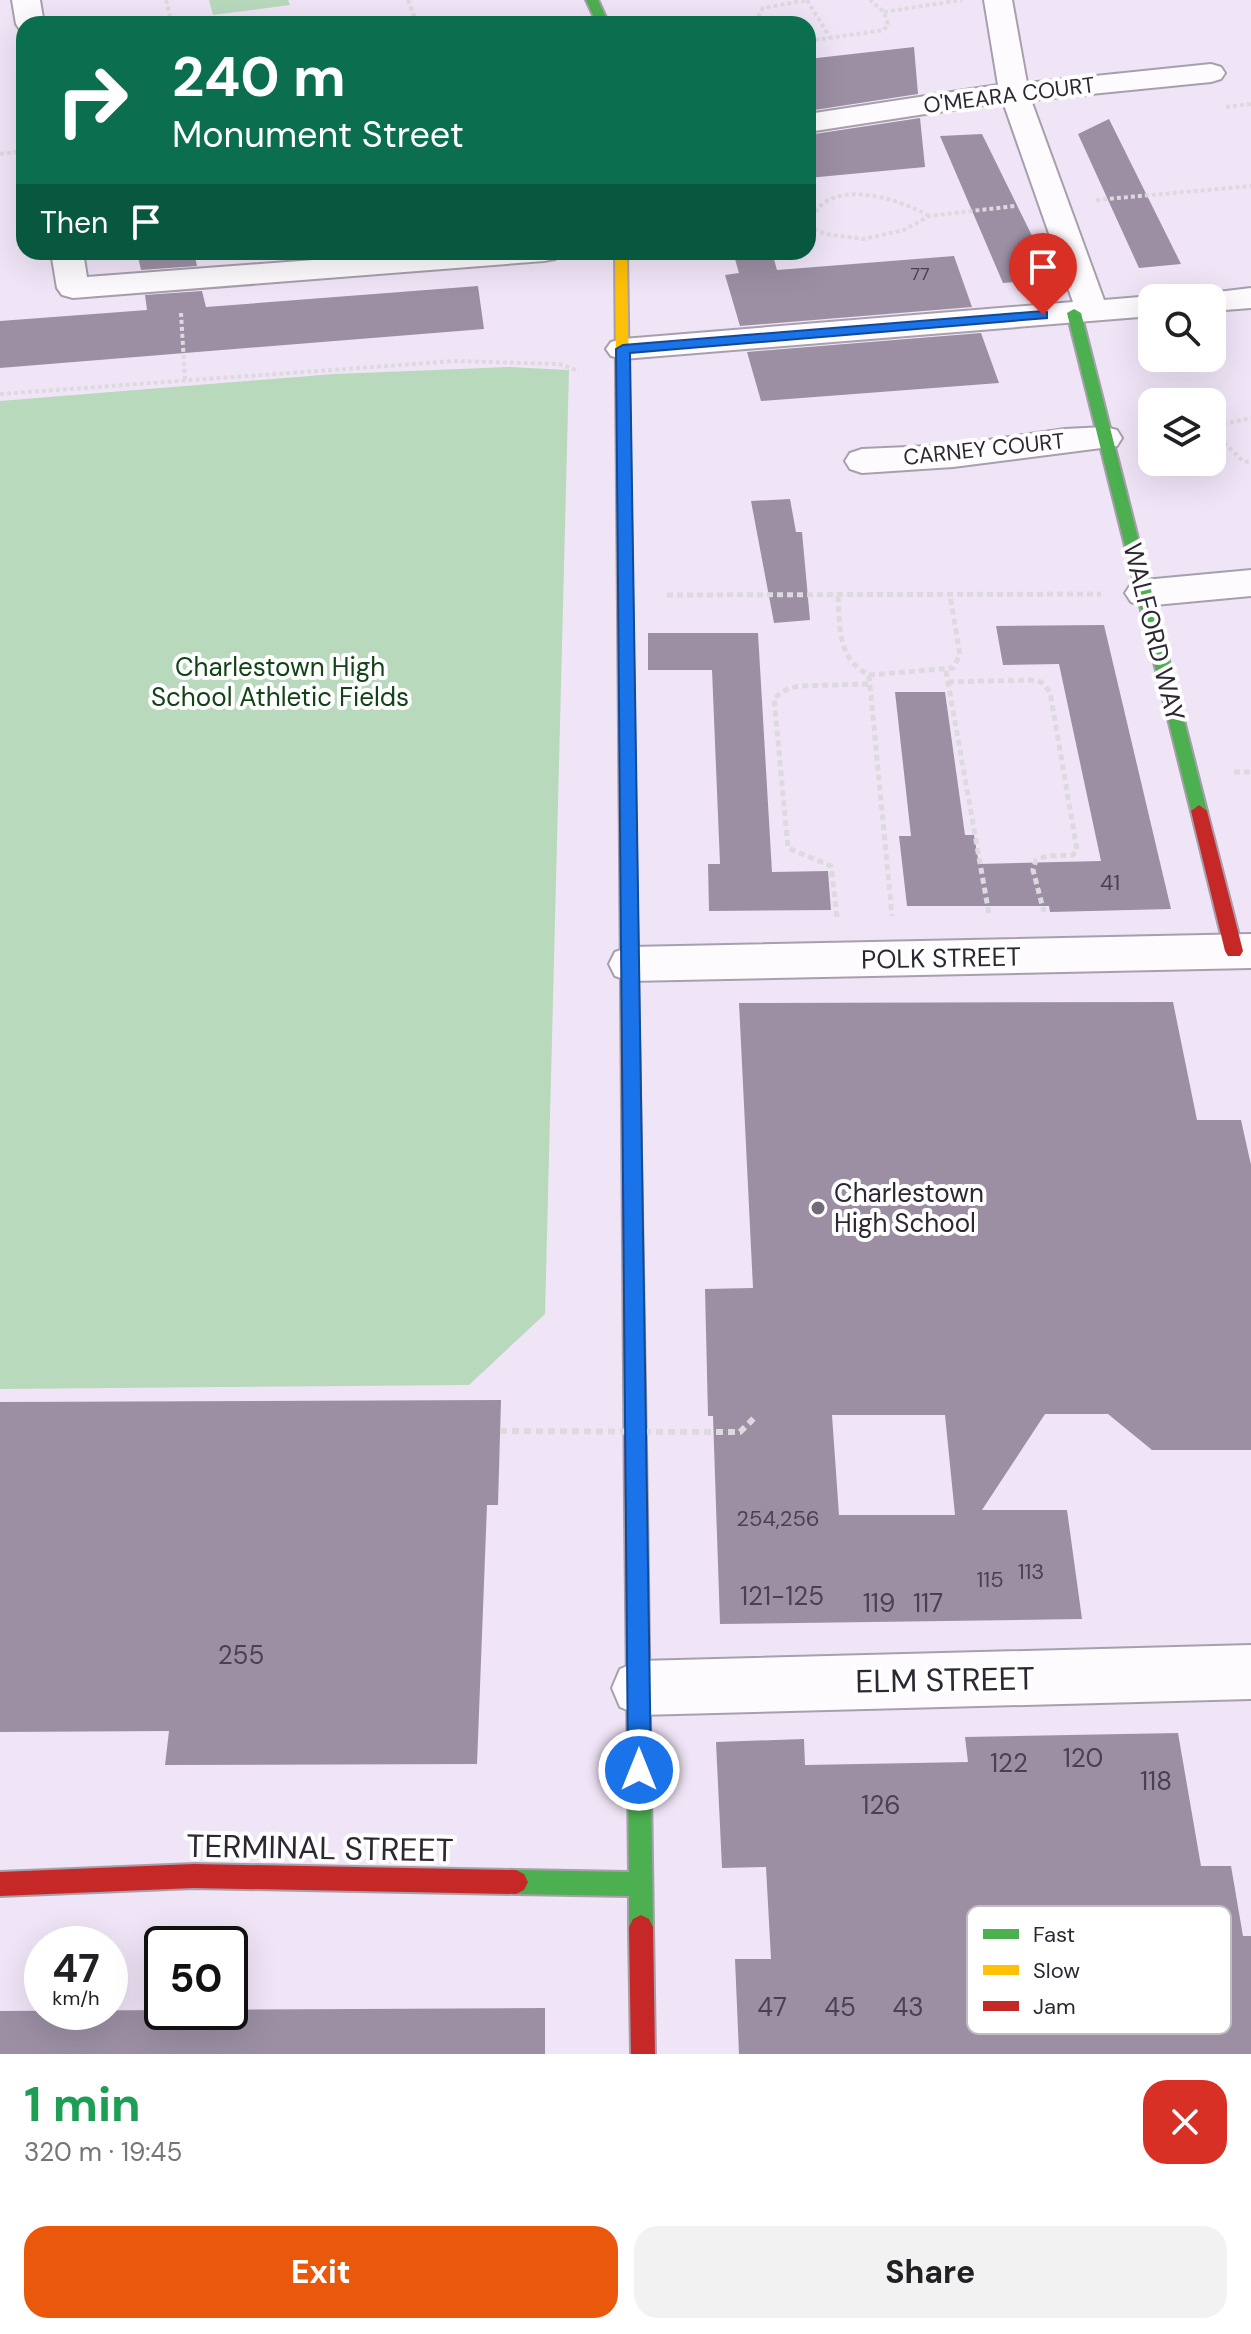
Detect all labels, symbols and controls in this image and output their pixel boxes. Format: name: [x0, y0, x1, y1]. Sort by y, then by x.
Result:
text: 240 m: [172, 40, 346, 113]
icon: right: [40, 48, 144, 152]
street label: O'MEARA COURT: [922, 70, 1096, 120]
text: Monument Street: [172, 111, 464, 158]
icon: arrive: [124, 200, 168, 244]
text: Then: [40, 203, 108, 242]
pin: [1009, 233, 1077, 315]
icon: arrive: [1021, 245, 1065, 289]
house number: 77: [910, 262, 930, 286]
map controls: [1138, 284, 1226, 476]
button: search: [1138, 284, 1226, 372]
button: layers: [1138, 388, 1226, 476]
street label: CARNEY COURT: [902, 426, 1066, 472]
street label: WALFORD WAY: [1115, 539, 1193, 725]
park label: Charlestown High School Athletic Fields: [151, 650, 409, 714]
house number: 41: [1100, 868, 1120, 897]
street label: POLK STREET: [861, 940, 1021, 976]
place label: Charlestown High School: [834, 1176, 984, 1240]
marker: Charlestown High School: [809, 1199, 827, 1217]
house number: 254,256: [736, 1504, 820, 1533]
house number: 113: [1018, 1557, 1044, 1586]
house number: 115: [976, 1565, 1004, 1594]
house number: 121-125: [740, 1579, 824, 1613]
house number: 119: [863, 1586, 895, 1620]
house number: 117: [913, 1586, 943, 1620]
house number: 255: [218, 1638, 264, 1672]
street label: ELM STREET: [855, 1657, 1035, 1703]
position arrow: [597, 1728, 681, 1812]
house number: 120: [1063, 1741, 1103, 1775]
house number: 122: [990, 1746, 1028, 1780]
house number: 118: [1140, 1764, 1172, 1798]
house number: 126: [861, 1788, 901, 1822]
street label: TERMINAL STREET: [186, 1825, 454, 1871]
legend: [967, 1906, 1231, 2034]
text: Fast: [1033, 1920, 1075, 1949]
speed limit sign: 50: [144, 1926, 248, 2030]
text: 47: [52, 1942, 100, 1994]
text: Slow: [1033, 1956, 1080, 1985]
text: km/h: [52, 1985, 100, 2011]
house number: 47: [757, 1990, 787, 2024]
house number: 45: [824, 1990, 856, 2024]
house number: 43: [892, 1990, 924, 2024]
text: Jam: [1033, 1992, 1076, 2021]
text: 1 min: [24, 2073, 141, 2136]
button: close: [1143, 2080, 1227, 2164]
text: 320 m · 19:45: [24, 2135, 182, 2169]
button: Exit: [24, 2226, 618, 2318]
button: Share: [634, 2226, 1227, 2318]

